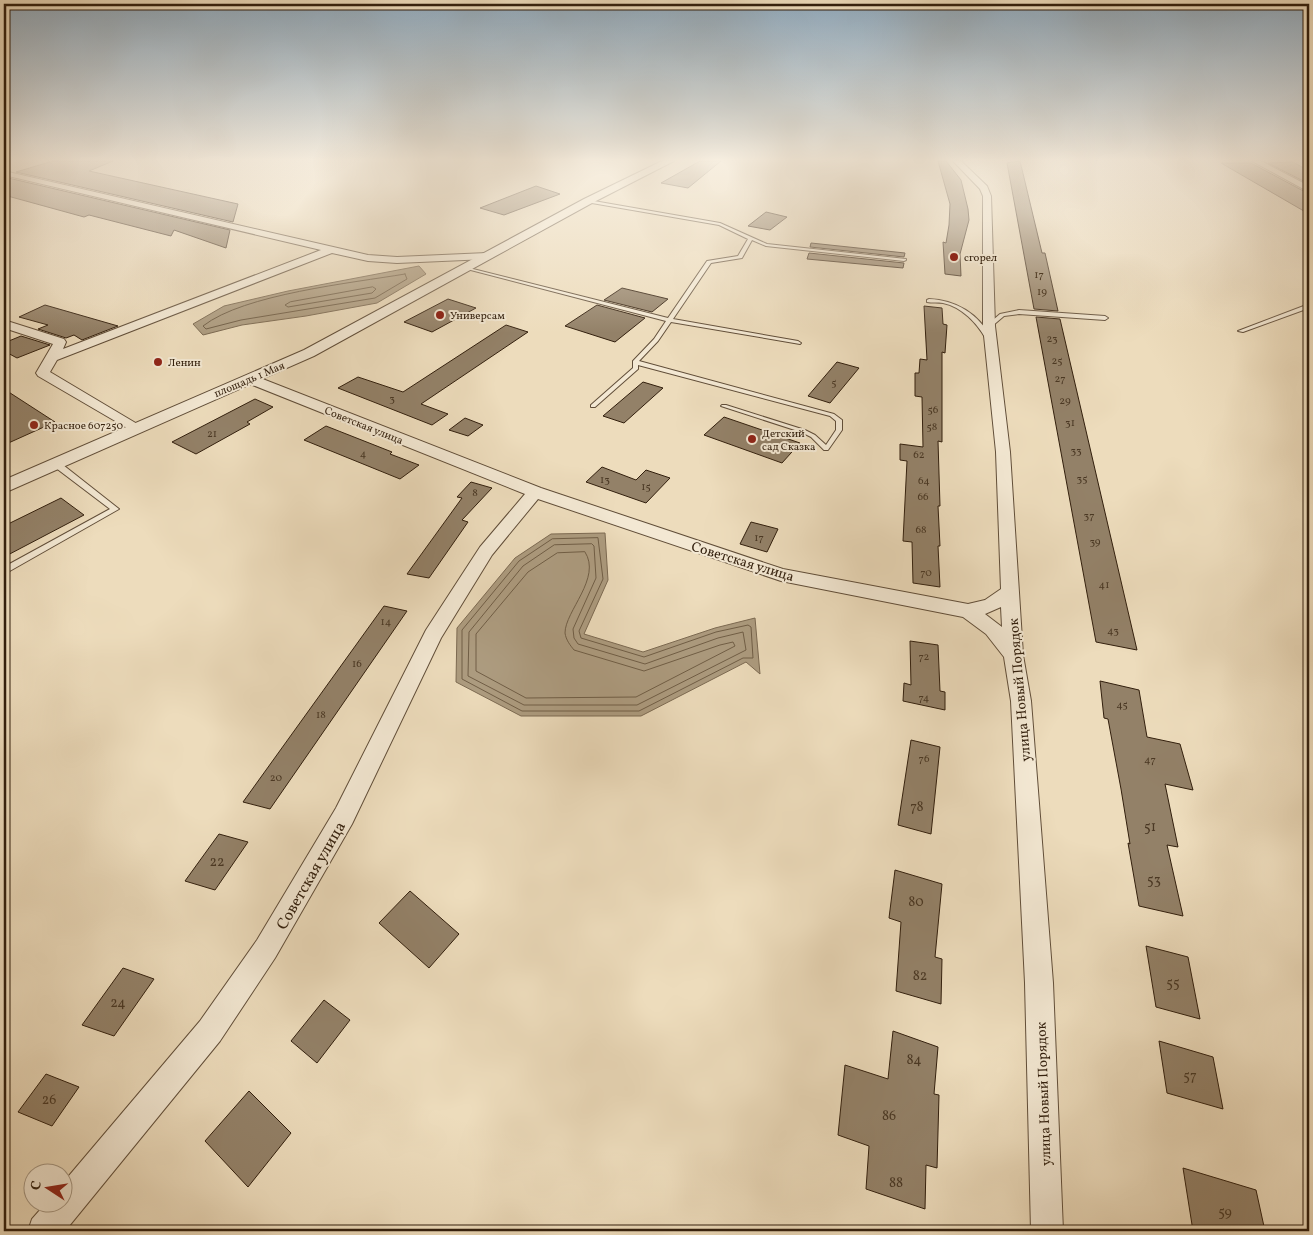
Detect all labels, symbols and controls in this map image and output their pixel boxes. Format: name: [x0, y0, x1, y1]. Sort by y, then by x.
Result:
marker: сгорел: [948, 251, 960, 263]
place label: сгорел: [964, 251, 997, 266]
house number: 17: [1034, 268, 1044, 283]
house number: 19: [1037, 285, 1047, 300]
marker: Универсам: [434, 309, 446, 321]
place label: Универсам: [450, 309, 505, 324]
house number: 23: [1046, 332, 1058, 347]
house number: 25: [1051, 354, 1063, 369]
marker: Ленин: [152, 356, 164, 368]
place label: Ленин: [168, 356, 201, 371]
street label: площадь 1 Мая: [212, 359, 287, 402]
house number: 27: [1055, 372, 1065, 387]
house number: 5: [831, 376, 837, 391]
house number: 3: [389, 392, 395, 407]
house number: 29: [1059, 394, 1071, 409]
house number: 56: [928, 403, 939, 418]
street label: Советская улица: [322, 404, 406, 449]
house number: 31: [1065, 416, 1075, 431]
marker: Красное 607250: [28, 419, 40, 431]
place label: Красное 607250: [44, 419, 123, 434]
house number: 58: [927, 420, 938, 435]
house number: 21: [207, 427, 217, 442]
place label: Детский сад Сказка: [762, 427, 816, 455]
marker: Детский сад Сказка: [746, 433, 758, 445]
house number: 33: [1070, 444, 1082, 459]
house number: 4: [360, 447, 367, 462]
house number: 62: [913, 448, 925, 463]
house number: 35: [1077, 472, 1087, 487]
house number: 13: [600, 473, 610, 488]
house number: 64: [918, 474, 930, 489]
house number: 15: [641, 480, 651, 495]
house number: 8: [472, 486, 478, 501]
house number: 66: [917, 490, 929, 505]
house number: 37: [1084, 509, 1094, 524]
house number: 68: [915, 523, 927, 538]
house number: 17: [754, 531, 764, 546]
house number: 39: [1089, 535, 1101, 550]
street label: Советская улица: [689, 538, 796, 587]
house number: 70: [920, 566, 932, 581]
house number: 41: [1099, 578, 1109, 593]
house number: 14: [381, 615, 392, 630]
street label: улица Новый Порядок: [1005, 617, 1036, 762]
house number: 43: [1107, 624, 1119, 639]
house number: 72: [918, 650, 930, 665]
house number: 16: [352, 657, 362, 672]
house number: 74: [919, 691, 930, 706]
house number: 45: [1116, 698, 1128, 713]
house number: 18: [316, 708, 326, 723]
house number: 76: [919, 752, 930, 767]
house number: 47: [1144, 753, 1156, 768]
house number: 20: [270, 771, 283, 786]
house number: 78: [910, 798, 924, 817]
street label: Советская улица: [272, 818, 352, 934]
house number: 51: [1144, 818, 1156, 837]
house number: 22: [209, 853, 225, 872]
house number: 53: [1147, 871, 1161, 890]
house number: 80: [908, 893, 924, 912]
house number: 82: [913, 967, 927, 986]
house number: 55: [1166, 974, 1180, 993]
house number: 24: [110, 994, 126, 1013]
street label: улица Новый Порядок: [1032, 1021, 1057, 1166]
house number: 84: [906, 1051, 922, 1070]
house number: 57: [1183, 1067, 1197, 1086]
house number: 26: [42, 1091, 56, 1110]
house number: 86: [882, 1107, 896, 1126]
north arrow: [22, 1162, 72, 1212]
house number: 88: [889, 1174, 903, 1193]
text: С: [27, 1179, 47, 1192]
house number: 59: [1218, 1203, 1232, 1222]

